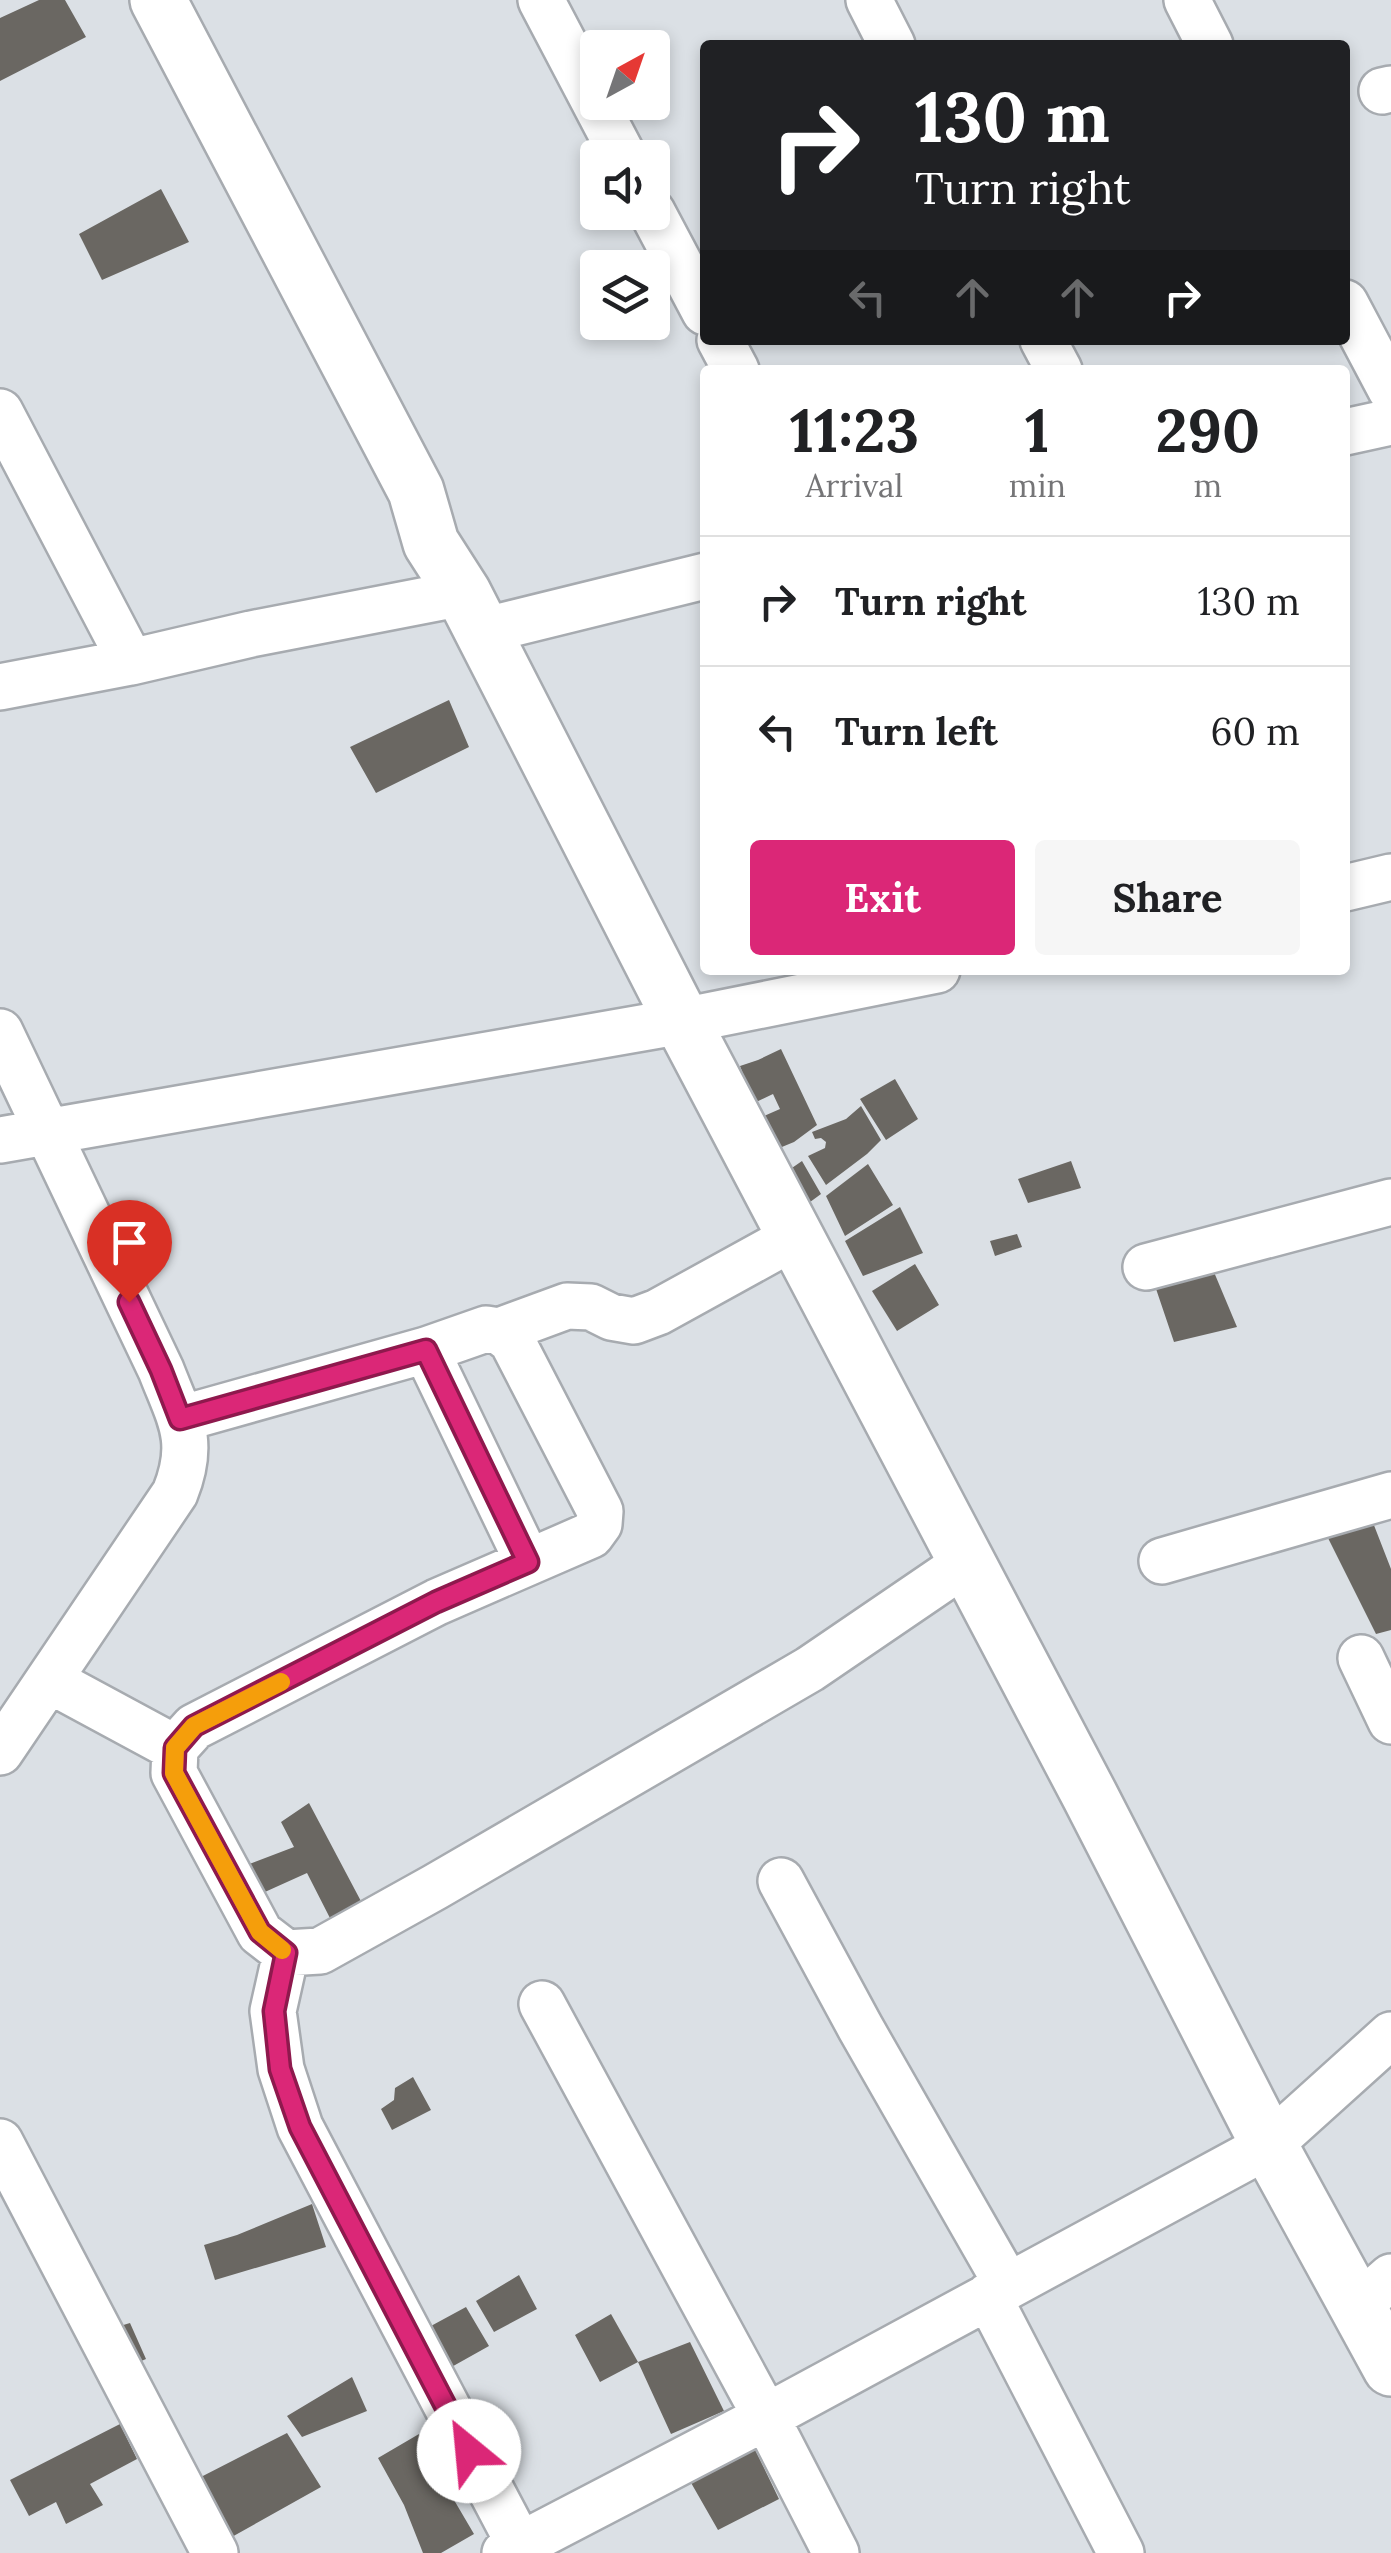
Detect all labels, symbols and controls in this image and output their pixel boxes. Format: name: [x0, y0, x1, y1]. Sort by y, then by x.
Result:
north arrow: [580, 30, 670, 120]
map controls: [580, 30, 670, 340]
text: 130 m: [915, 72, 1110, 161]
icon: right: [750, 80, 880, 210]
button: sound: [580, 140, 670, 230]
text: Turn right: [915, 159, 1131, 216]
button: layers: [580, 250, 670, 340]
icon: left: [840, 270, 895, 325]
icon: ahead: [945, 270, 1000, 325]
icon: ahead: [1050, 270, 1105, 325]
icon: right: [1155, 270, 1210, 325]
text: 11:23: [790, 392, 919, 468]
text: 1: [1025, 392, 1049, 468]
text: 290: [1156, 392, 1260, 468]
text: Arrival: [805, 465, 903, 506]
text: min: [1009, 465, 1066, 506]
text: m: [1194, 465, 1222, 506]
icon: right: [750, 574, 805, 629]
text: Turn right: [835, 577, 1026, 625]
text: 130 m: [1197, 577, 1300, 625]
icon: left: [750, 704, 805, 759]
text: Turn left: [835, 707, 998, 755]
text: 60 m: [1210, 707, 1300, 755]
button: Exit: [750, 840, 1015, 955]
button: Share: [1035, 840, 1300, 955]
pin: [87, 1200, 172, 1303]
icon: arrive: [102, 1215, 157, 1270]
position arrow: [417, 2399, 521, 2503]

